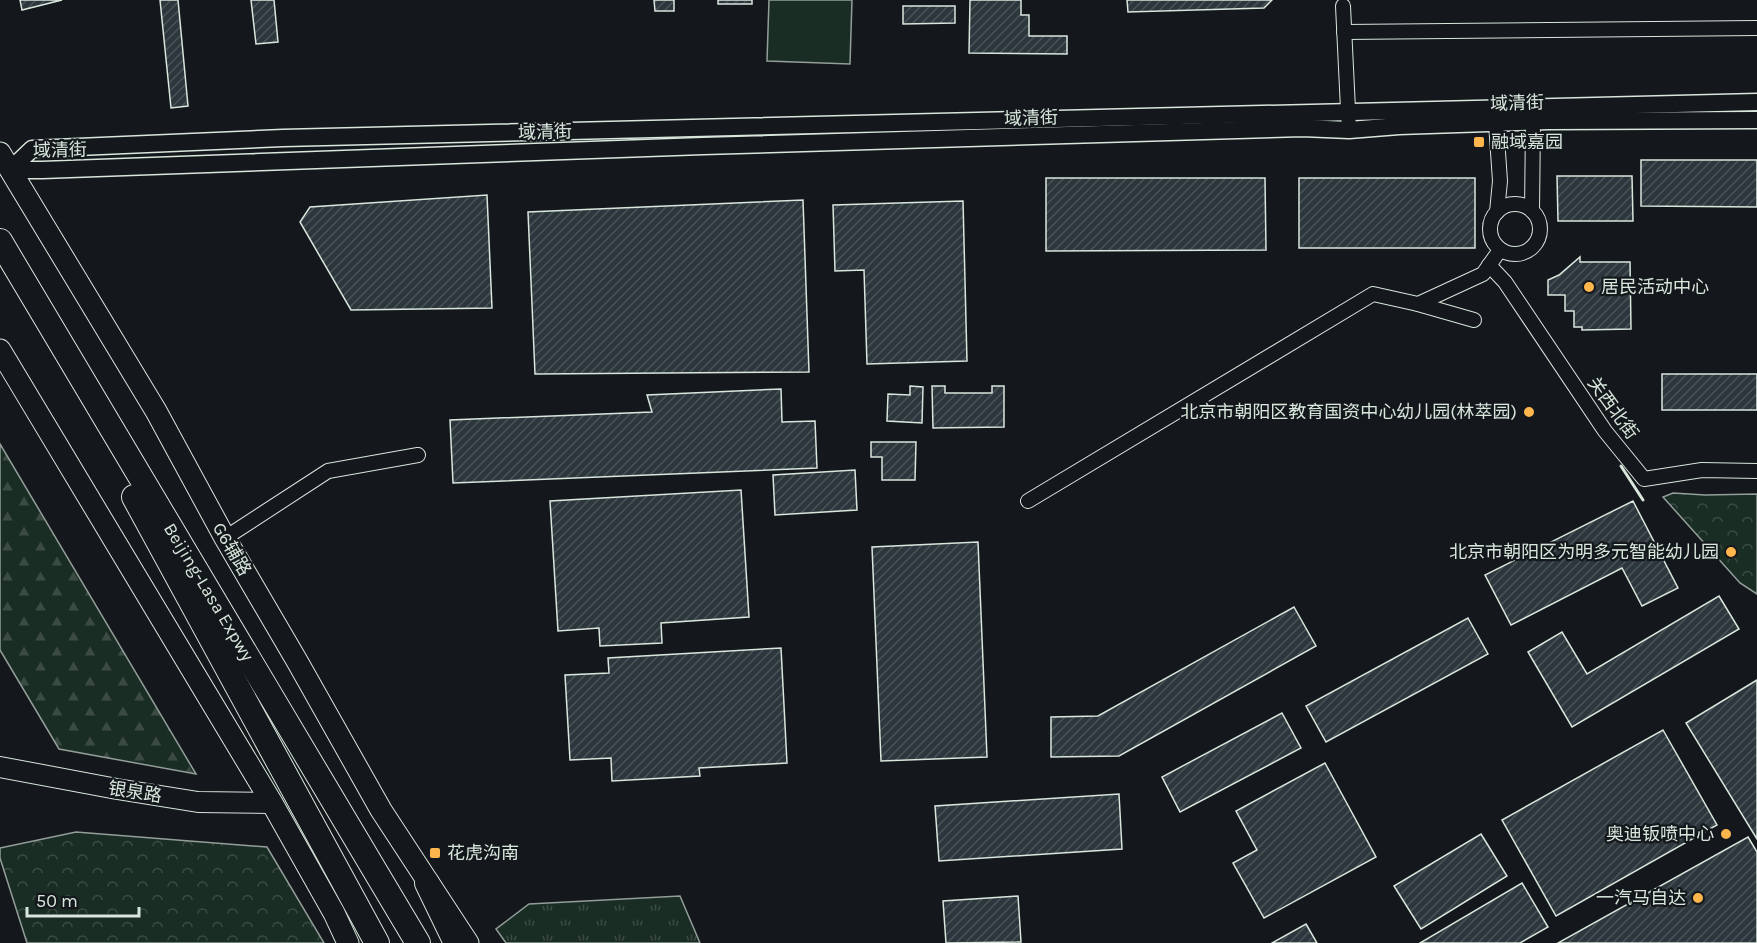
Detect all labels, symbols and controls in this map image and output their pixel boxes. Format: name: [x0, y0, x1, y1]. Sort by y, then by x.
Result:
street label: 域清街: [1490, 91, 1544, 115]
street label: 域清街: [1004, 106, 1058, 130]
street label: 域清街: [518, 120, 572, 144]
place label: 融域嘉园: [1491, 131, 1563, 153]
marker: 融域嘉园: [1472, 135, 1486, 149]
street label: 域清街: [33, 139, 87, 161]
place label: 居民活动中心: [1601, 276, 1709, 298]
marker: 居民活动中心: [1582, 280, 1596, 294]
street label: 关西北街: [1583, 372, 1643, 444]
place label: 北京市朝阳区教育国资中心幼儿园(林萃园): [1180, 401, 1517, 423]
marker: 北京市朝阳区教育国资中心幼儿园(林萃园): [1522, 405, 1536, 419]
street label: G6辅路: [208, 518, 256, 580]
street label: Beijing-Lasa Expwy: [159, 519, 259, 666]
place label: 北京市朝阳区为明多元智能幼儿园: [1449, 541, 1719, 563]
marker: 北京市朝阳区为明多元智能幼儿园: [1724, 545, 1738, 559]
street label: 银泉路: [107, 777, 163, 807]
place label: 奥迪钣喷中心: [1606, 823, 1714, 845]
marker: 奥迪钣喷中心: [1719, 827, 1733, 841]
place label: 花虎沟南: [447, 842, 519, 864]
marker: 花虎沟南: [428, 846, 442, 860]
scale bar: [27, 880, 140, 918]
place label: 一汽马自达: [1596, 887, 1686, 909]
text: 50 m: [36, 890, 78, 912]
marker: 一汽马自达: [1691, 891, 1705, 905]

